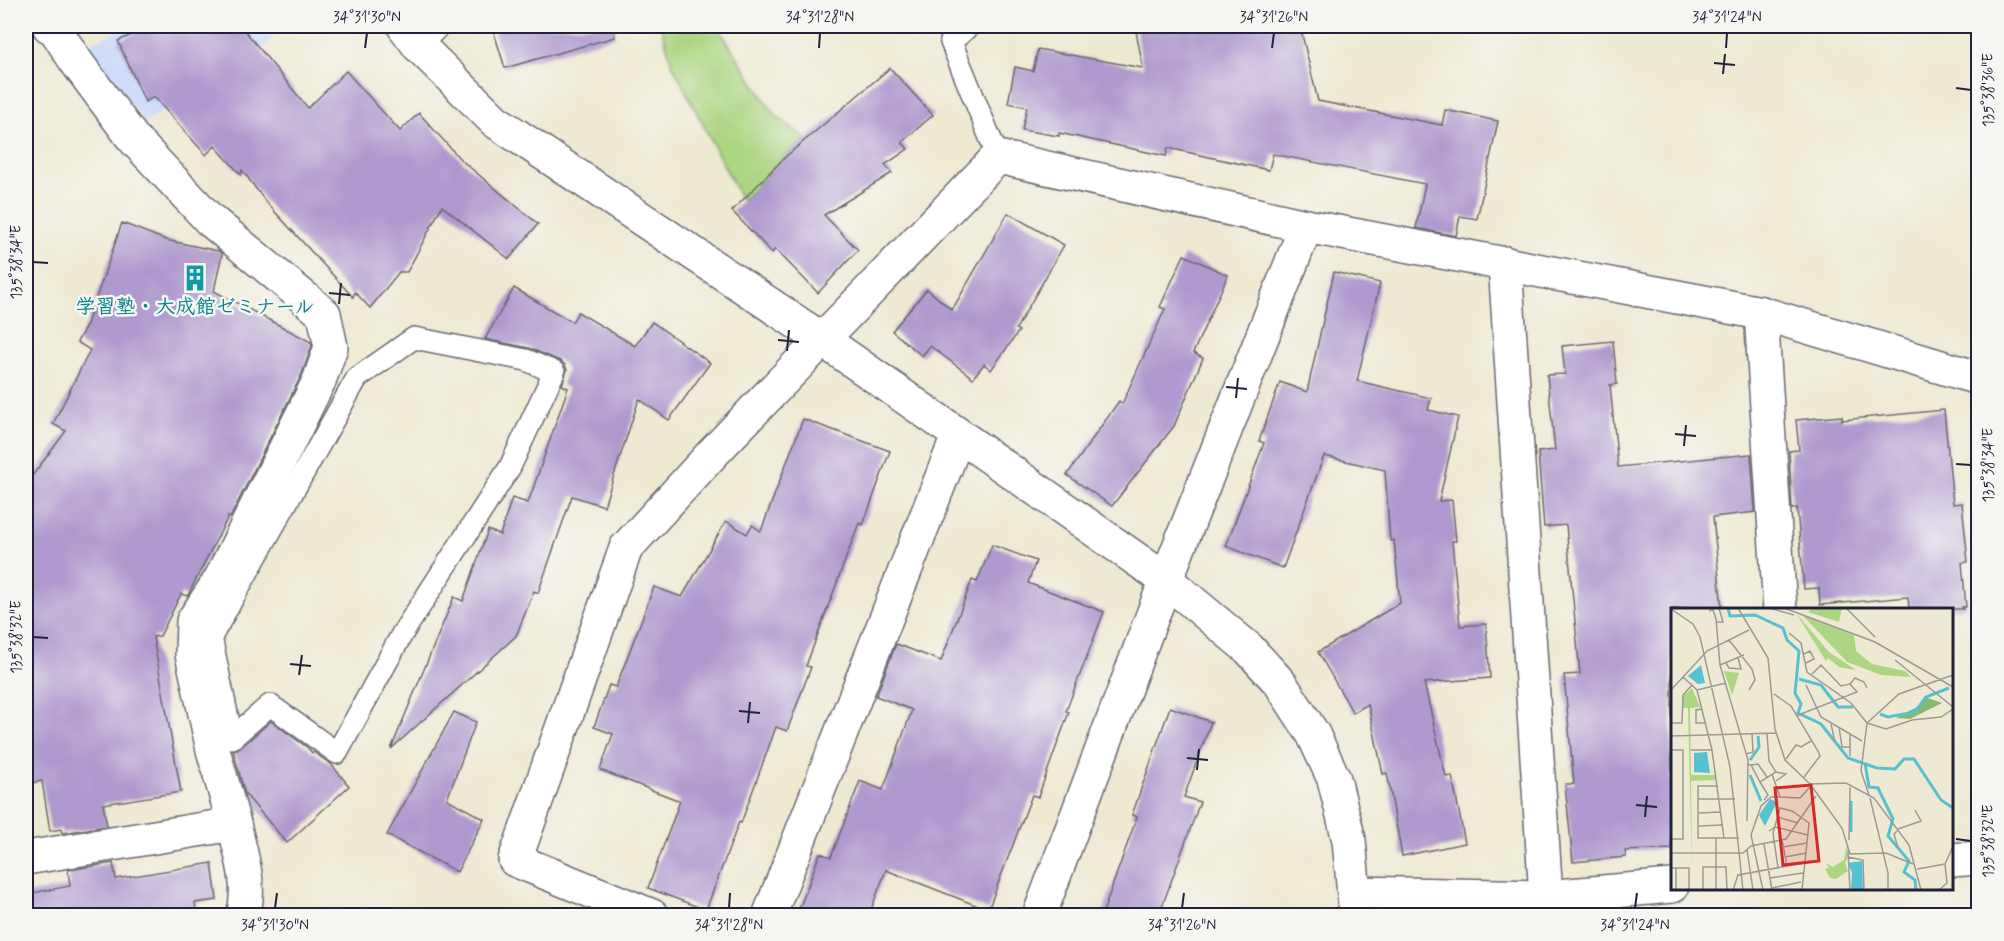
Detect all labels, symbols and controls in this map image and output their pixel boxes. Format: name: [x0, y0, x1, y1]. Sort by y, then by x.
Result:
text: 34°31'30"N: [333, 8, 401, 28]
text: 34°31'28"N: [786, 8, 854, 28]
text: 34°31'26"N: [1240, 8, 1308, 28]
text: 34°31'24"N: [1692, 8, 1762, 28]
text: 135°38'36"E: [1979, 53, 1999, 127]
text: 135°38'34"E: [7, 224, 27, 299]
building icon: 学習塾・大成館ゼミナール: [180, 263, 210, 293]
place label: 学習塾・大成館ゼミナール: [75, 294, 315, 321]
text: 135°38'34"E: [1979, 427, 1999, 502]
text: 135°38'32"E: [7, 600, 27, 674]
inset map: [1671, 608, 1953, 890]
text: 135°38'32"E: [1979, 804, 1999, 878]
text: 34°31'30"N: [241, 916, 309, 936]
text: 34°31'28"N: [695, 916, 763, 936]
text: 34°31'26"N: [1148, 916, 1216, 936]
text: 34°31'24"N: [1600, 916, 1670, 936]

